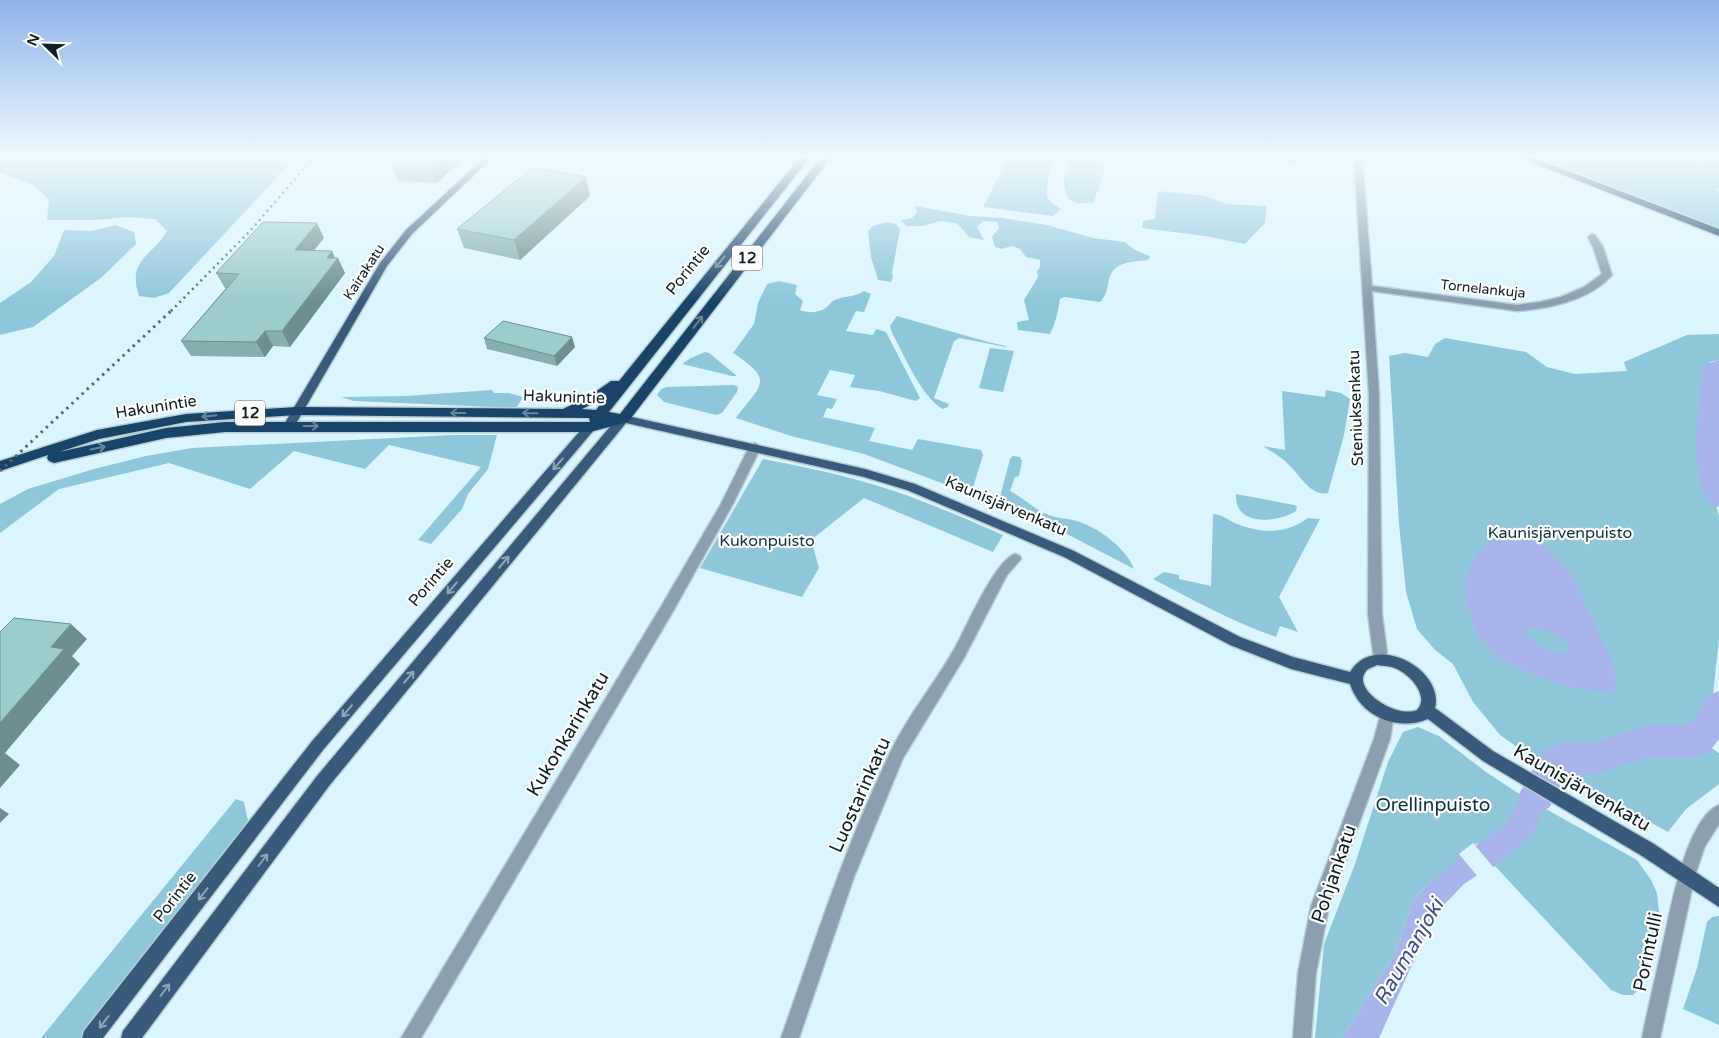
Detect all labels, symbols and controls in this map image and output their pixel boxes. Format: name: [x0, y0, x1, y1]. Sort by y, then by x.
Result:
north arrow: [20, 20, 70, 70]
text: N: [23, 32, 44, 49]
street label: Kairakatu: [340, 241, 388, 303]
street label: Porintie: [662, 241, 714, 299]
road number: 12: [732, 246, 762, 270]
one-way arrow: [715, 255, 726, 268]
street label: Tornelankuja: [1440, 276, 1526, 302]
one-way arrow: [693, 316, 704, 329]
street label: Steniuksenkatu: [1344, 349, 1368, 467]
street label: Hakunintie: [523, 386, 605, 408]
street label: Hakunintie: [114, 391, 198, 423]
road number: 12: [235, 400, 265, 426]
one-way arrow: [451, 408, 467, 418]
one-way arrow: [522, 408, 538, 418]
one-way arrow: [201, 411, 217, 421]
one-way arrow: [302, 421, 318, 431]
one-way arrow: [89, 443, 105, 452]
one-way arrow: [552, 458, 564, 471]
street label: Kaunisjärvenkatu: [942, 471, 1070, 541]
park label: Kaunisjärvenpuisto: [1488, 523, 1632, 543]
park label: Kukonpuisto: [719, 531, 815, 551]
street label: Porintie: [404, 553, 458, 611]
one-way arrow: [498, 556, 510, 569]
one-way arrow: [447, 581, 458, 594]
street label: Kukonkarinkatu: [522, 668, 614, 800]
one-way arrow: [403, 670, 415, 683]
one-way arrow: [341, 705, 352, 718]
street label: Luostarinkatu: [825, 734, 895, 856]
street label: Kaunisjärvenkatu: [1509, 740, 1655, 836]
park label: Orellinpuisto: [1376, 794, 1490, 816]
street label: Pohjankatu: [1307, 822, 1361, 926]
one-way arrow: [258, 853, 268, 867]
street label: Porintie: [149, 868, 201, 926]
one-way arrow: [198, 887, 209, 900]
water label: Raumanjoki: [1369, 892, 1451, 1009]
street label: Porintulli: [1629, 910, 1667, 994]
one-way arrow: [160, 984, 171, 997]
one-way arrow: [98, 1015, 109, 1028]

